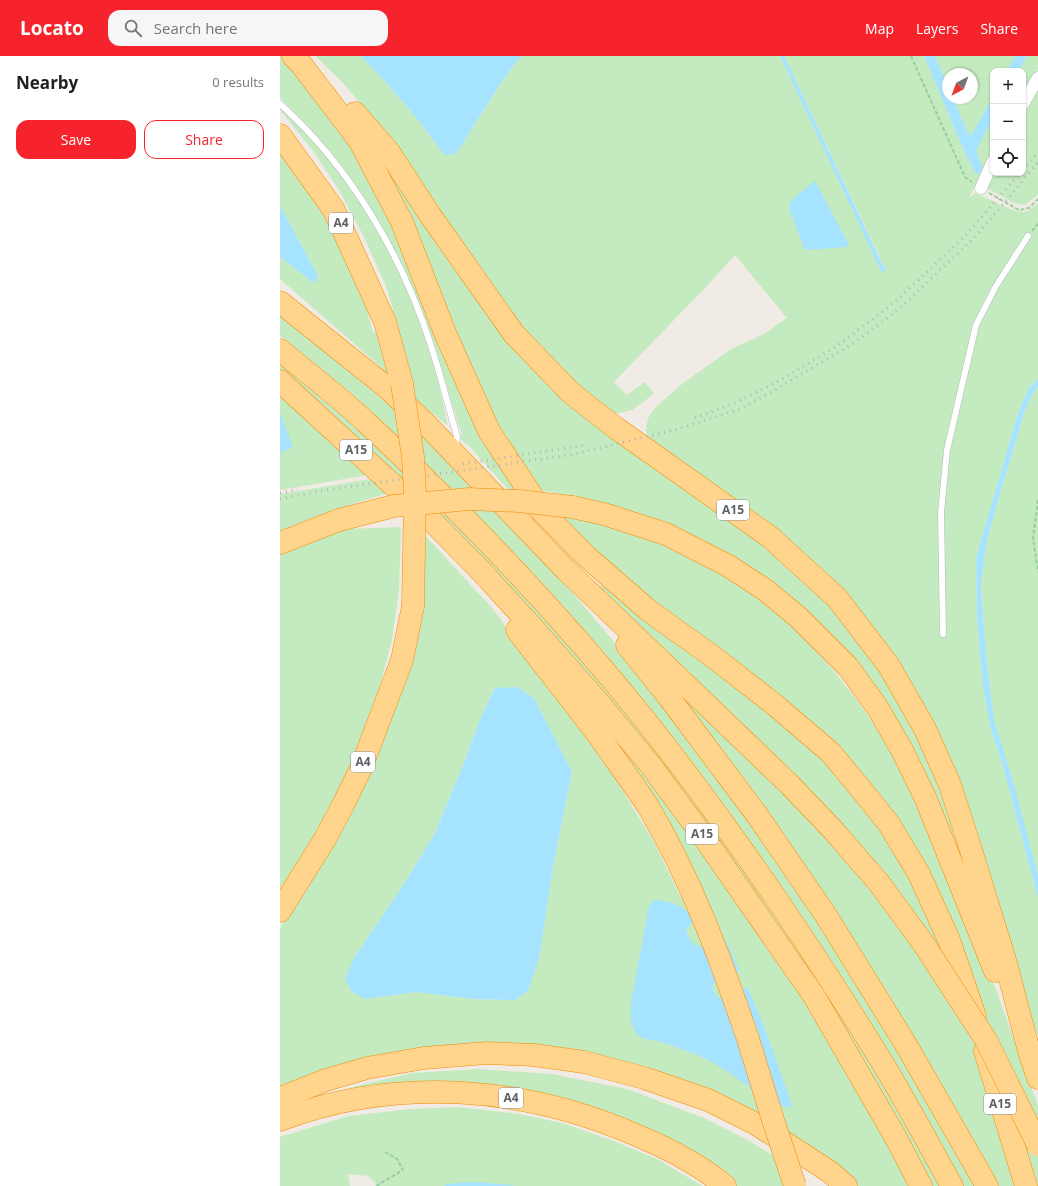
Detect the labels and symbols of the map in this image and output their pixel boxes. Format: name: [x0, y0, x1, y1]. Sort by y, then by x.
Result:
north arrow: [942, 68, 978, 104]
road number: A4: [329, 213, 353, 233]
road number: A15: [340, 440, 372, 460]
road number: A15: [717, 500, 749, 520]
road number: A4: [351, 752, 375, 772]
road number: A15: [686, 824, 718, 844]
road number: A4: [499, 1088, 523, 1108]
road number: A15: [984, 1094, 1016, 1114]

